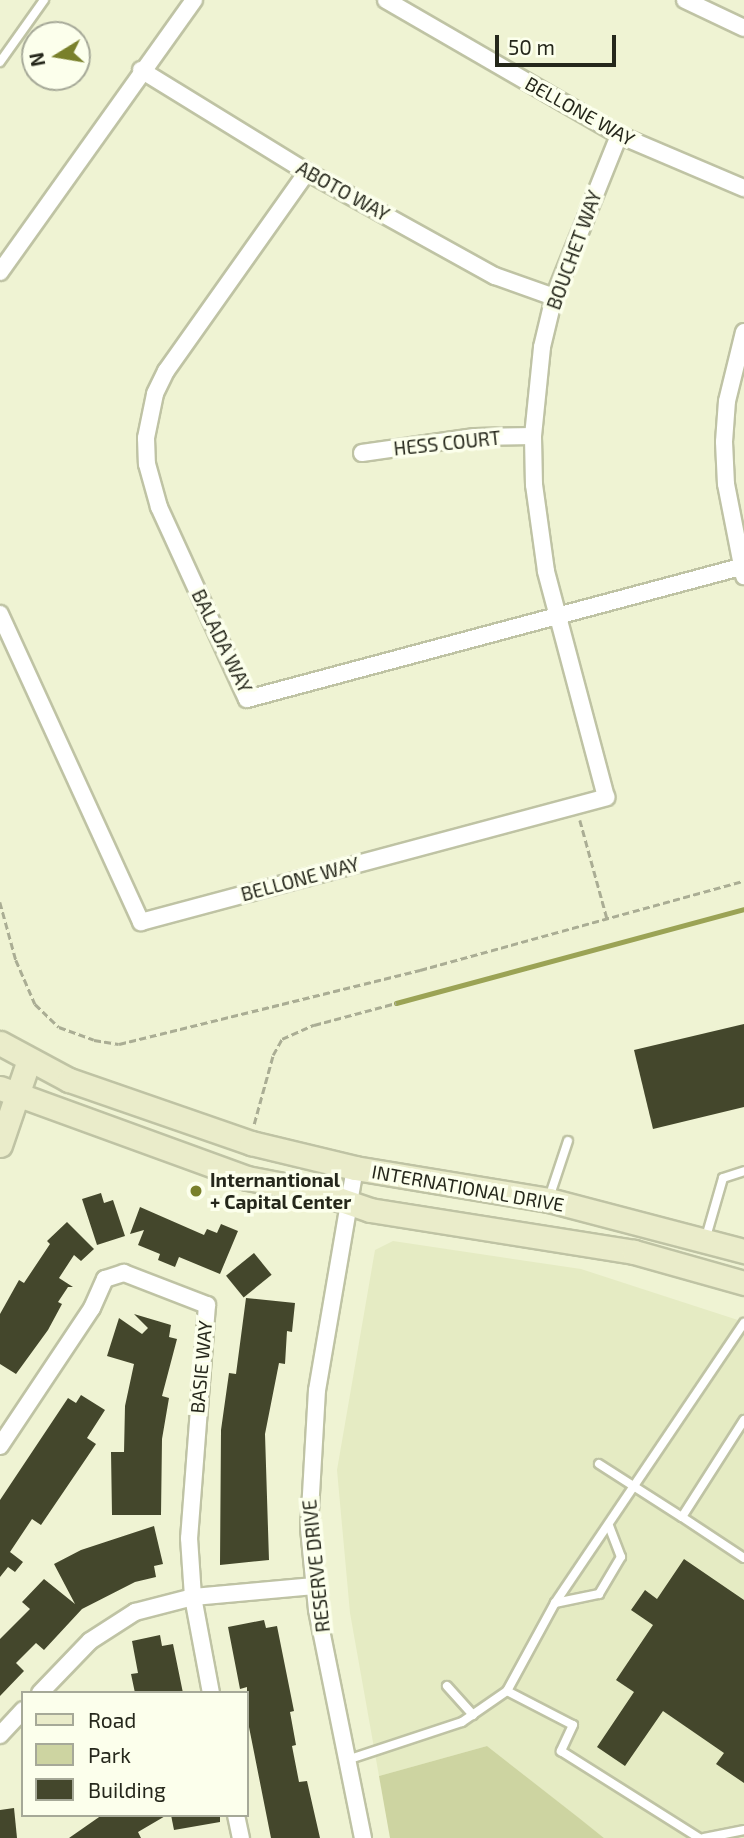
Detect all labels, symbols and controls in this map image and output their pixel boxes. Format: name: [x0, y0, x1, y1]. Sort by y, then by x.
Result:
north arrow: [21, 21, 91, 91]
scale bar: [499, 21, 620, 65]
text: 50 m: [508, 34, 555, 59]
text: N: [24, 51, 49, 69]
street label: BELLONE WAY: [521, 72, 639, 150]
street label: ABOTO WAY: [292, 156, 394, 226]
street label: BOUCHET WAY: [542, 187, 606, 313]
street label: HESS COURT: [392, 426, 502, 460]
street label: BALADA WAY: [187, 585, 257, 697]
street label: BELLONE WAY: [238, 852, 362, 906]
street label: INTERNATIONAL DRIVE: [370, 1160, 566, 1216]
place label: Internantional + Capital Center: [210, 1169, 352, 1213]
marker: Internantional + Capital Center: [188, 1183, 204, 1199]
street label: BASIE WAY: [186, 1320, 216, 1414]
street label: RESERVE DRIVE: [298, 1499, 334, 1633]
legend: [21, 1691, 248, 1817]
text: Road: [88, 1707, 136, 1732]
text: Park: [88, 1742, 131, 1767]
text: Building: [88, 1777, 166, 1802]

